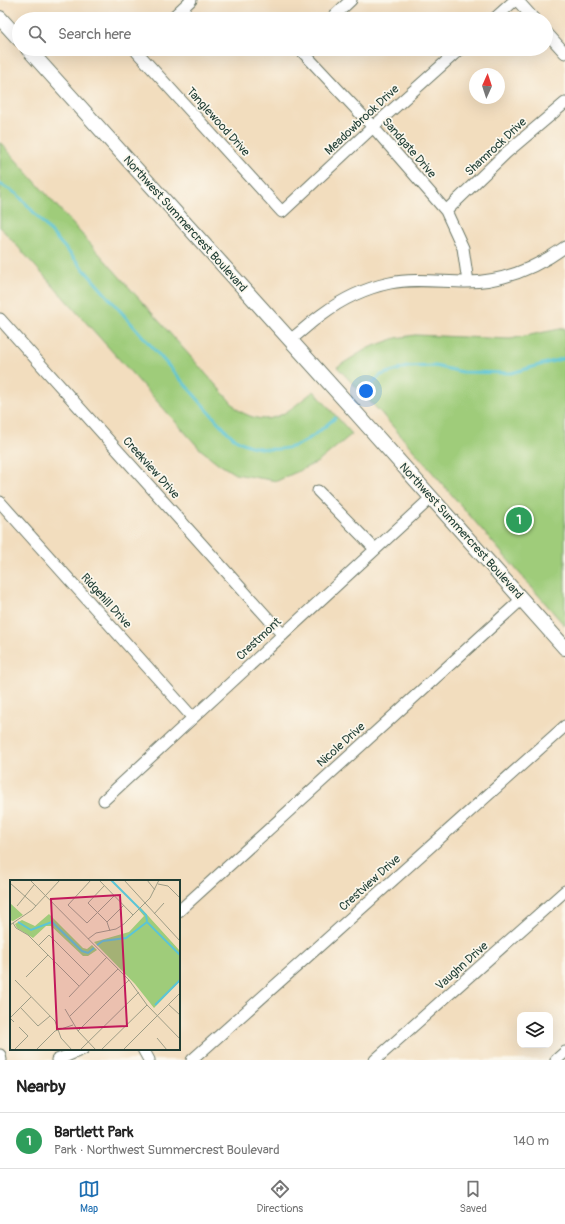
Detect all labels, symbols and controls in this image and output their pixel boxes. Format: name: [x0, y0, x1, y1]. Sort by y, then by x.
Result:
search box: [12, 12, 553, 56]
icon: search: [26, 23, 48, 45]
text: Search here: [58, 25, 131, 44]
north arrow: [469, 68, 505, 104]
street label: Meadowbrook Drive: [322, 82, 402, 158]
street label: Tanglewood Drive: [183, 84, 253, 160]
street label: Sandgate Drive: [379, 115, 439, 181]
street label: Shamrock Drive: [462, 115, 530, 179]
street label: Northwest Summercrest Boulevard: [120, 153, 250, 295]
your location: [356, 381, 376, 401]
street label: Creekview Drive: [119, 434, 183, 502]
street label: Northwest Summercrest Boulevard: [396, 460, 526, 602]
pin: 1: [506, 505, 532, 535]
street label: Ridgehill Drive: [77, 570, 135, 632]
street label: Crestmont: [233, 614, 285, 664]
street label: Nicole Drive: [314, 719, 368, 771]
street label: Crestview Drive: [336, 851, 404, 914]
inset map: [10, 880, 180, 1050]
street label: Vaughn Drive: [433, 939, 491, 993]
map controls: [517, 1012, 553, 1048]
button: layers: [517, 1012, 553, 1048]
text: Nearby: [16, 1076, 65, 1097]
text: Bartlett Park: [54, 1123, 133, 1142]
text: 1: [26, 1133, 32, 1149]
text: 140 m: [513, 1133, 549, 1149]
text: Park · Northwest Summercrest Boulevard: [54, 1142, 280, 1158]
tab: Map: [78, 1178, 100, 1215]
tab: Directions: [256, 1178, 303, 1215]
tab: Saved: [460, 1178, 487, 1215]

